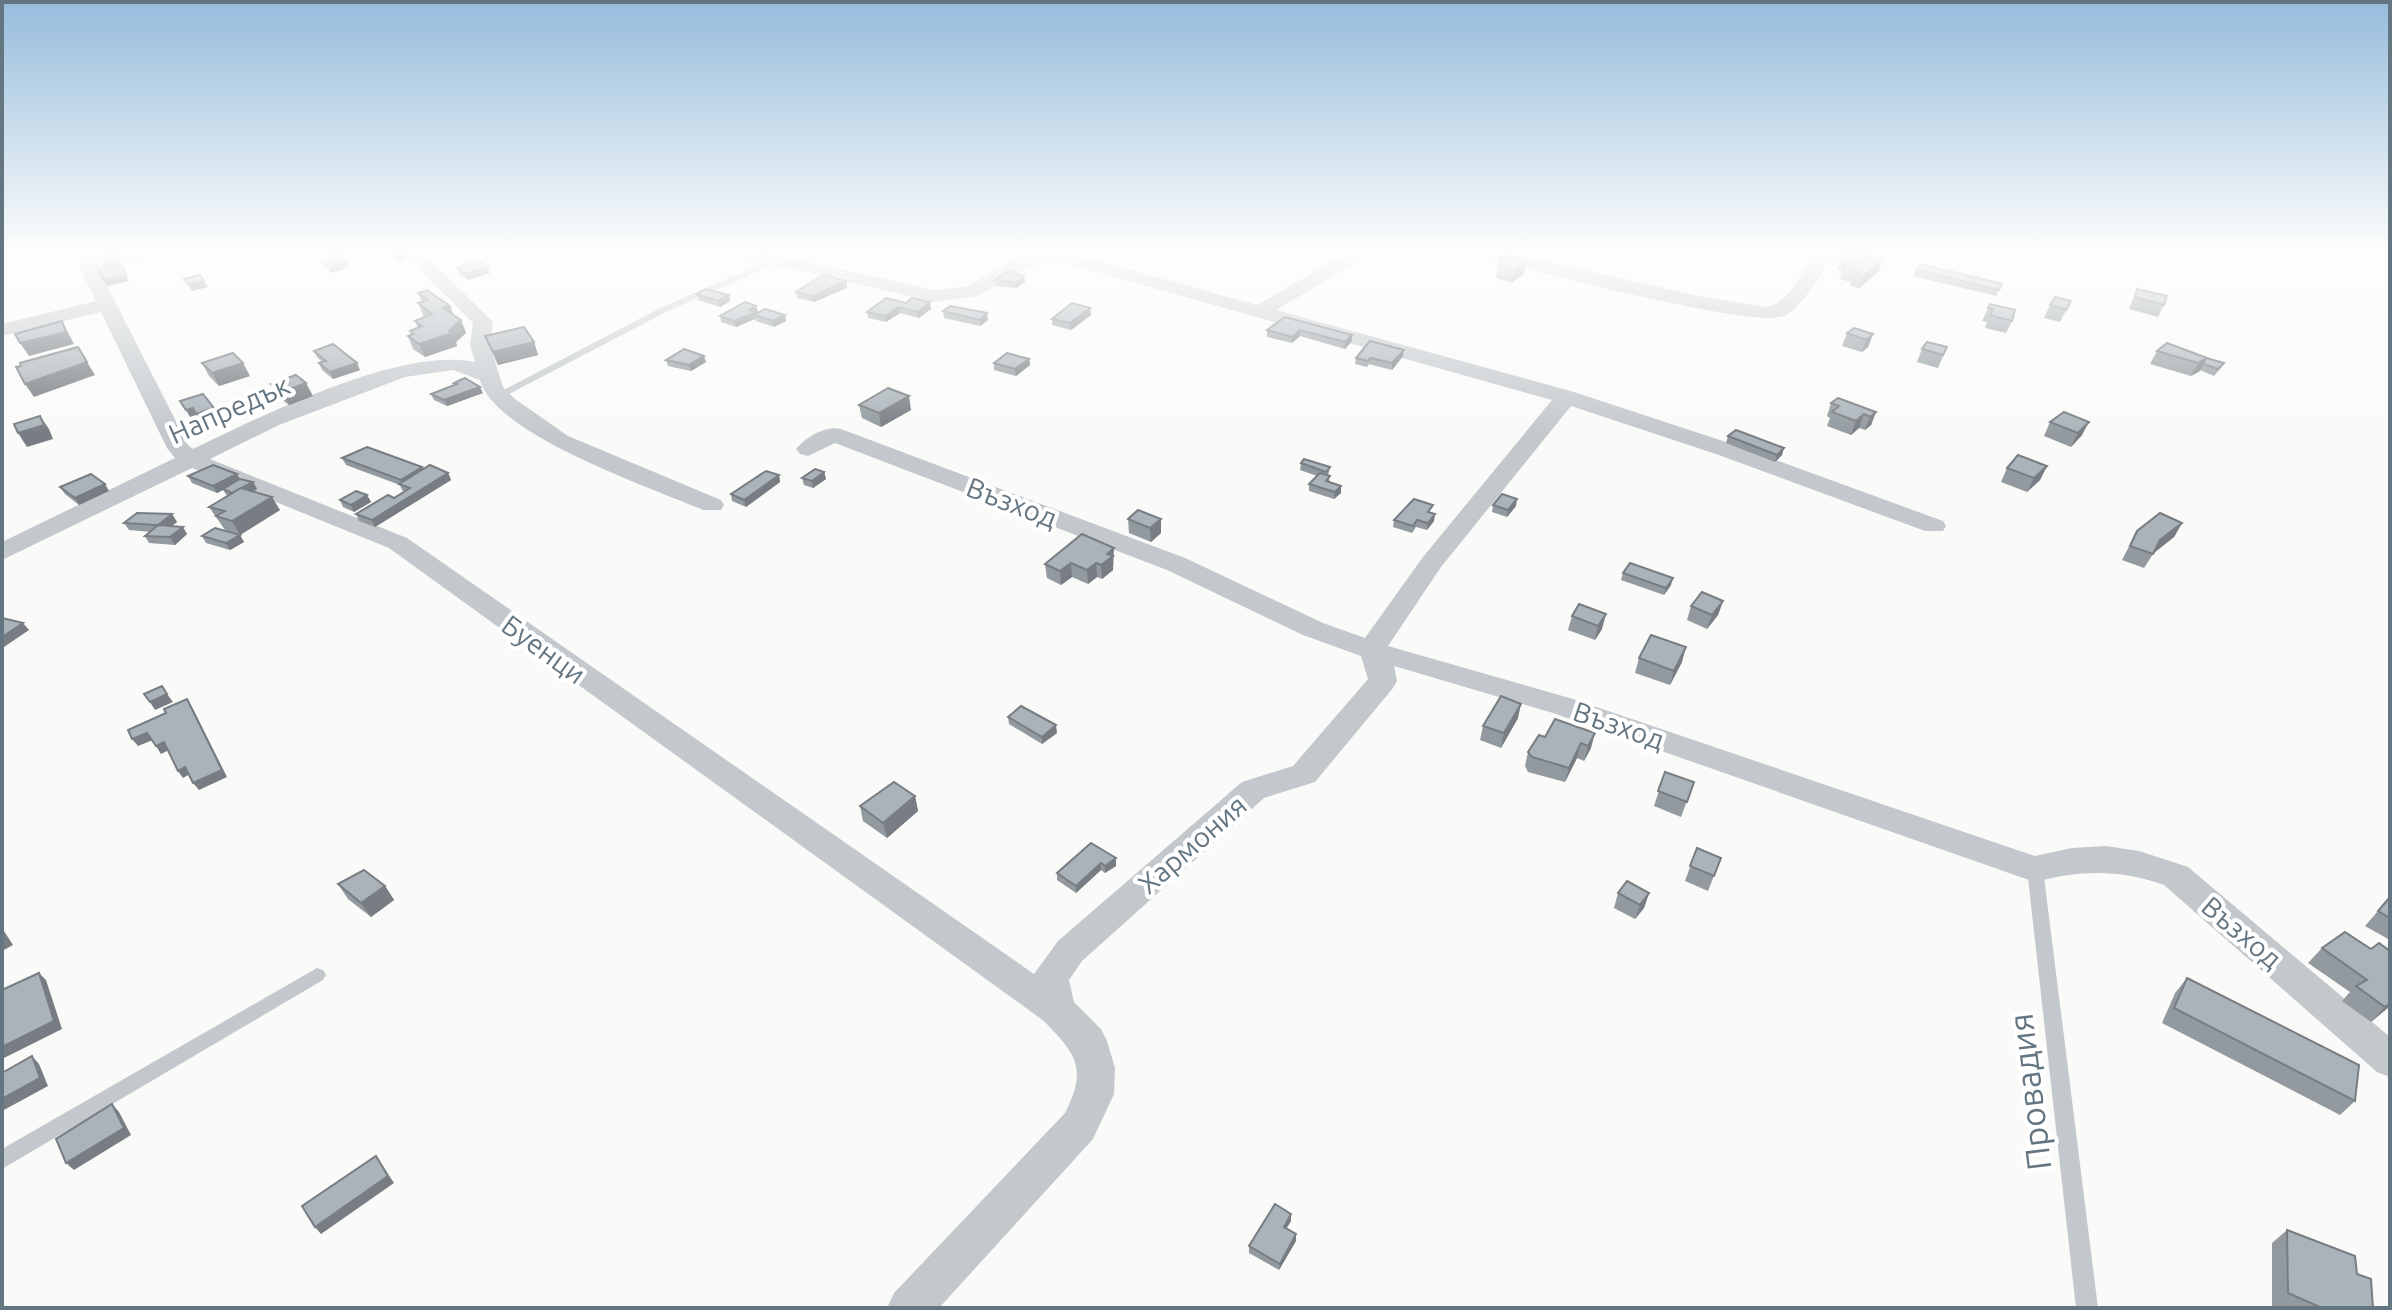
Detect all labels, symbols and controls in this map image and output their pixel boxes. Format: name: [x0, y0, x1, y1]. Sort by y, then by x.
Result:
street label: Напредък: [164, 369, 294, 449]
street label: Възход: [962, 471, 1062, 533]
street label: Буенци: [496, 608, 592, 690]
street label: Възход: [1569, 695, 1669, 755]
street label: Хармония: [1132, 789, 1252, 899]
street label: Възход: [2196, 890, 2288, 974]
street label: Провадия: [2001, 1011, 2057, 1173]

